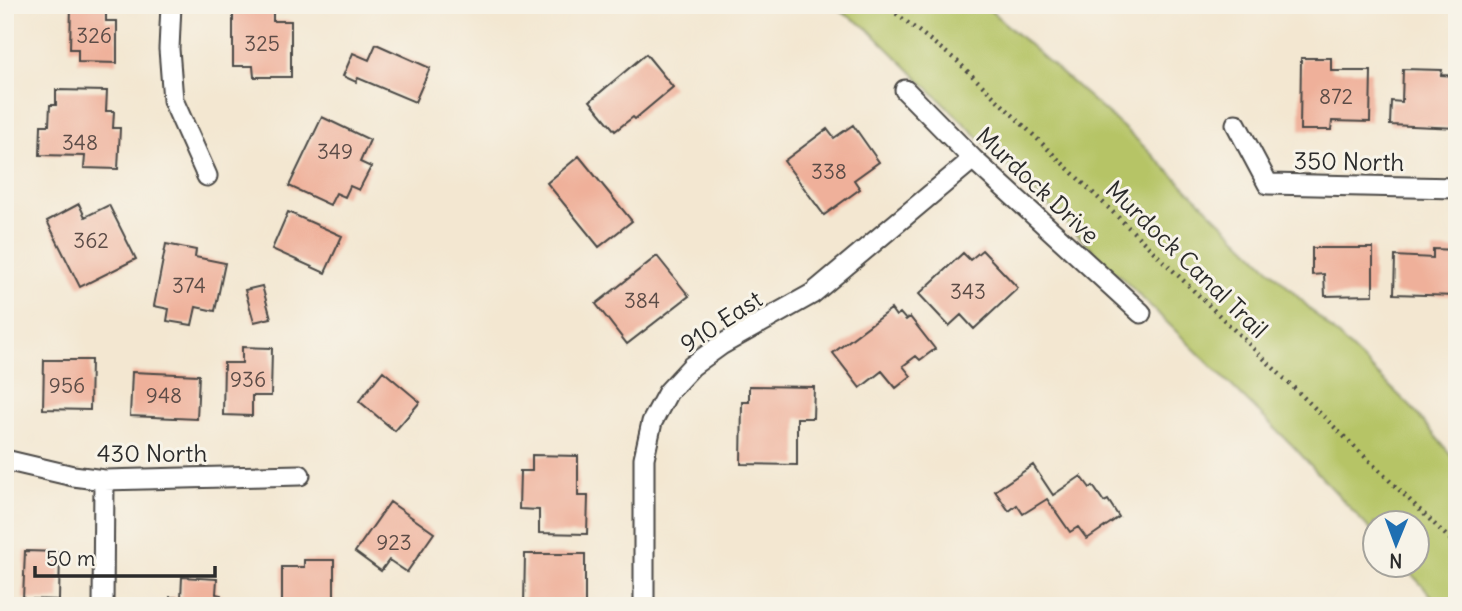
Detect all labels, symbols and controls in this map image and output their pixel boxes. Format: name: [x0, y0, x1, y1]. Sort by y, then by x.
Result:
house number: 326: [76, 22, 112, 49]
house number: 325: [244, 30, 280, 57]
house number: 872: [1319, 83, 1353, 110]
street label: Murdock Drive: [970, 120, 1106, 250]
house number: 348: [62, 129, 98, 156]
house number: 349: [317, 138, 353, 165]
street label: 350 North: [1293, 145, 1405, 177]
house number: 338: [811, 158, 847, 185]
street label: Murdock Canal Trail: [1100, 174, 1274, 344]
house number: 362: [73, 227, 109, 254]
house number: 374: [172, 272, 206, 299]
house number: 343: [950, 278, 986, 305]
street label: 910 East: [675, 284, 767, 358]
house number: 384: [624, 287, 660, 314]
house number: 936: [230, 366, 266, 393]
house number: 956: [49, 372, 85, 399]
house number: 948: [146, 382, 182, 409]
street label: 430 North: [97, 438, 207, 468]
north arrow: [1360, 510, 1430, 580]
house number: 923: [376, 529, 412, 556]
scale bar: [35, 534, 215, 578]
text: 50 m: [46, 545, 95, 572]
text: N: [1389, 549, 1402, 573]

